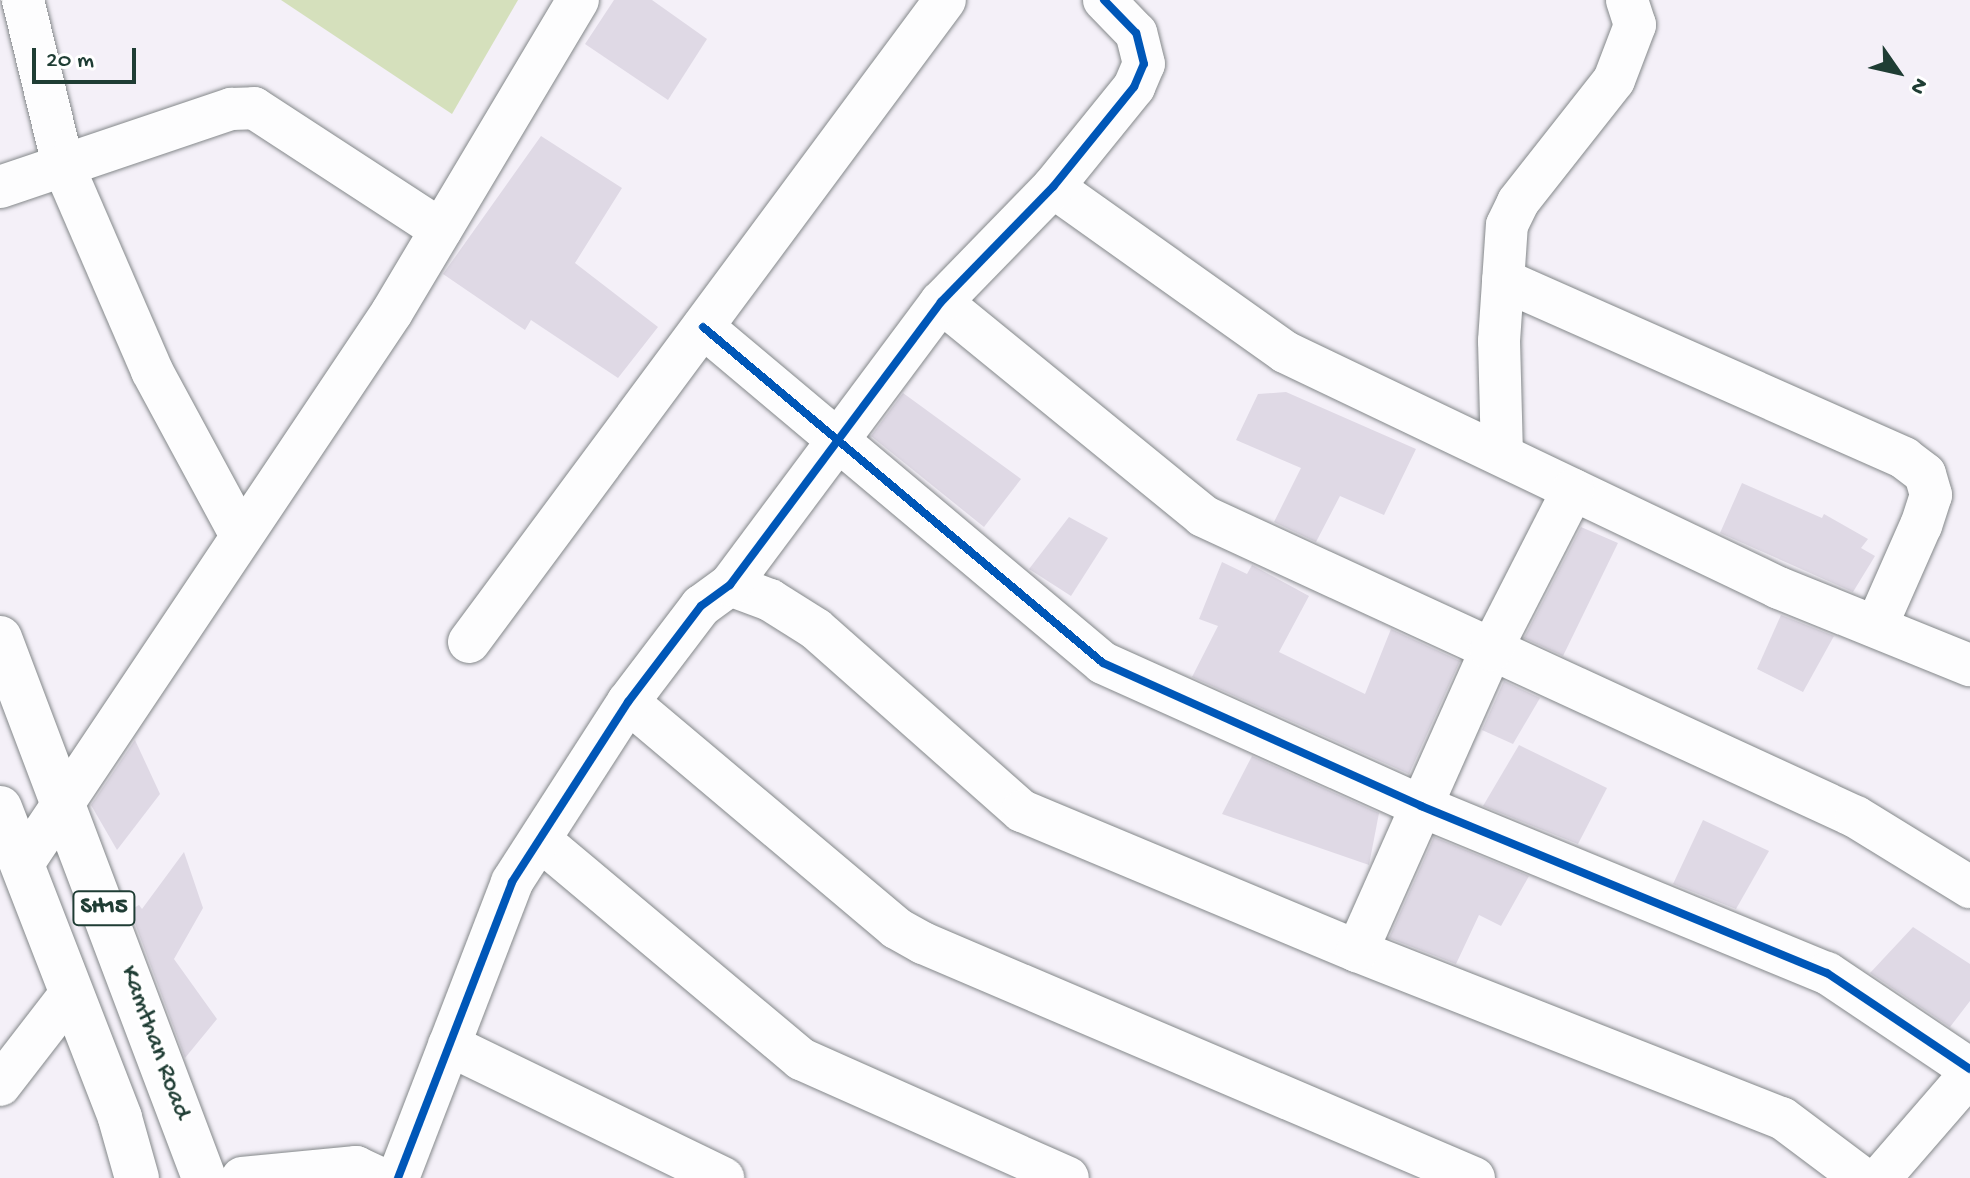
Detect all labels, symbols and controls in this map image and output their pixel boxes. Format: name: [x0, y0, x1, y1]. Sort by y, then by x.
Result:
scale bar: [36, 32, 140, 82]
north arrow: [1858, 32, 1938, 112]
text: 20 m: [46, 47, 94, 76]
text: N: [1903, 72, 1933, 99]
road number: SH15: [72, 888, 136, 928]
street label: Kamthan Road: [112, 962, 196, 1124]

